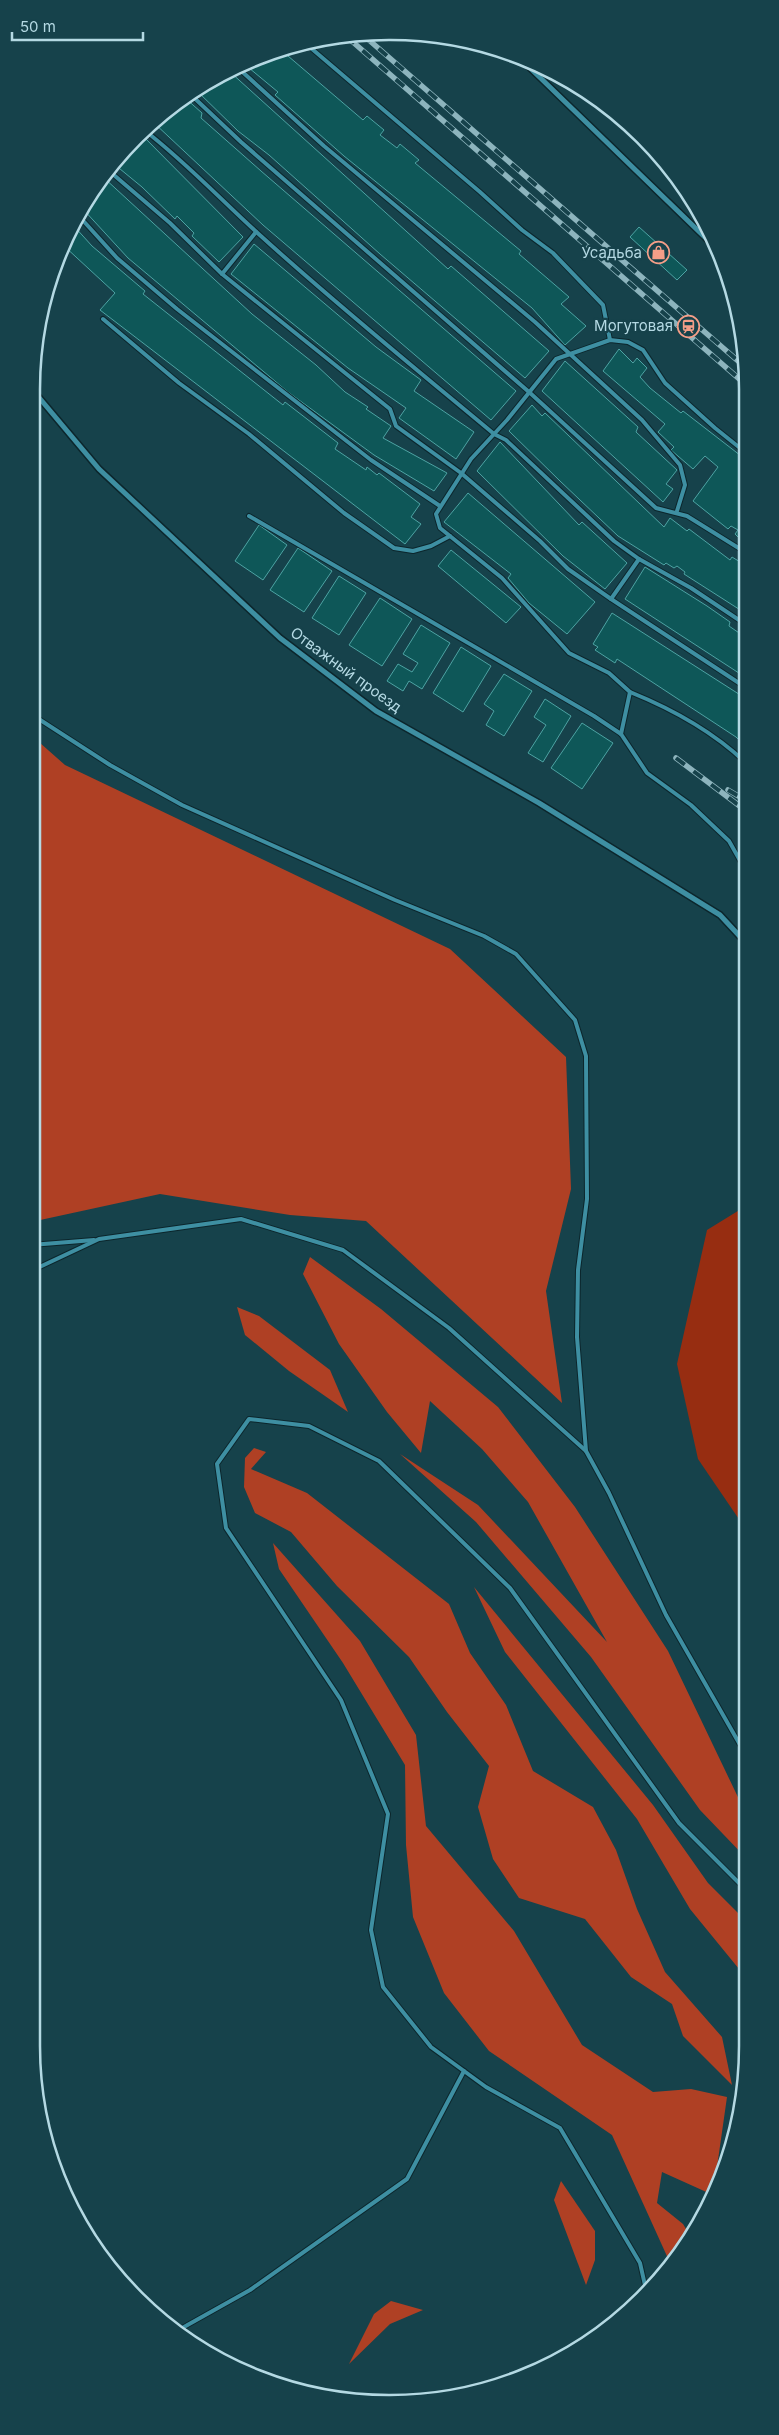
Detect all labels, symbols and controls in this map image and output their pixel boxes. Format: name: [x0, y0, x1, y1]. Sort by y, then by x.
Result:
scale bar: [12, 10, 144, 42]
text: 50 m: [20, 17, 56, 36]
shop icon: Усадьба: [646, 241, 670, 265]
place label: Усадьба: [581, 243, 642, 262]
station icon: Могутовая: [677, 314, 701, 338]
place label: Могутовая: [594, 316, 673, 335]
street label: Отважный проезд: [287, 623, 406, 716]

